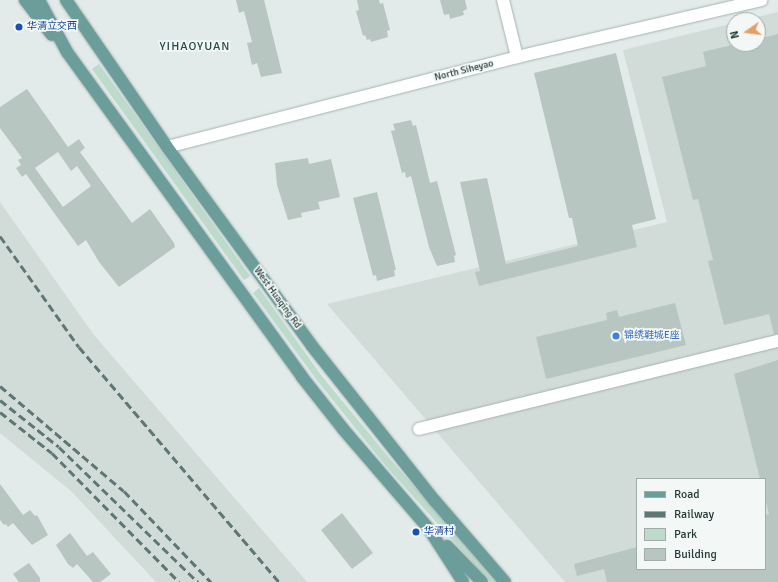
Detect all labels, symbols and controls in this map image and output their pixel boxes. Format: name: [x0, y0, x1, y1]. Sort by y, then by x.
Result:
north arrow: [726, 12, 766, 52]
place label: 华清立交西: [27, 21, 77, 33]
marker: 华清立交西: [14, 22, 24, 32]
text: N: [728, 29, 742, 40]
district label: YIHAOYUAN: [160, 40, 230, 54]
street label: North Siheyao: [433, 58, 495, 84]
street label: West Huaqing Rd: [251, 265, 303, 331]
place label: 锦绣鞋城E座: [624, 330, 680, 342]
marker: 锦绣鞋城E座: [611, 331, 621, 341]
legend: [636, 478, 766, 570]
text: Road: [674, 487, 700, 502]
text: Railway: [674, 507, 714, 522]
place label: 华清村: [424, 526, 454, 538]
marker: 华清村: [411, 527, 421, 537]
text: Park: [674, 527, 697, 542]
text: Building: [674, 547, 717, 562]

